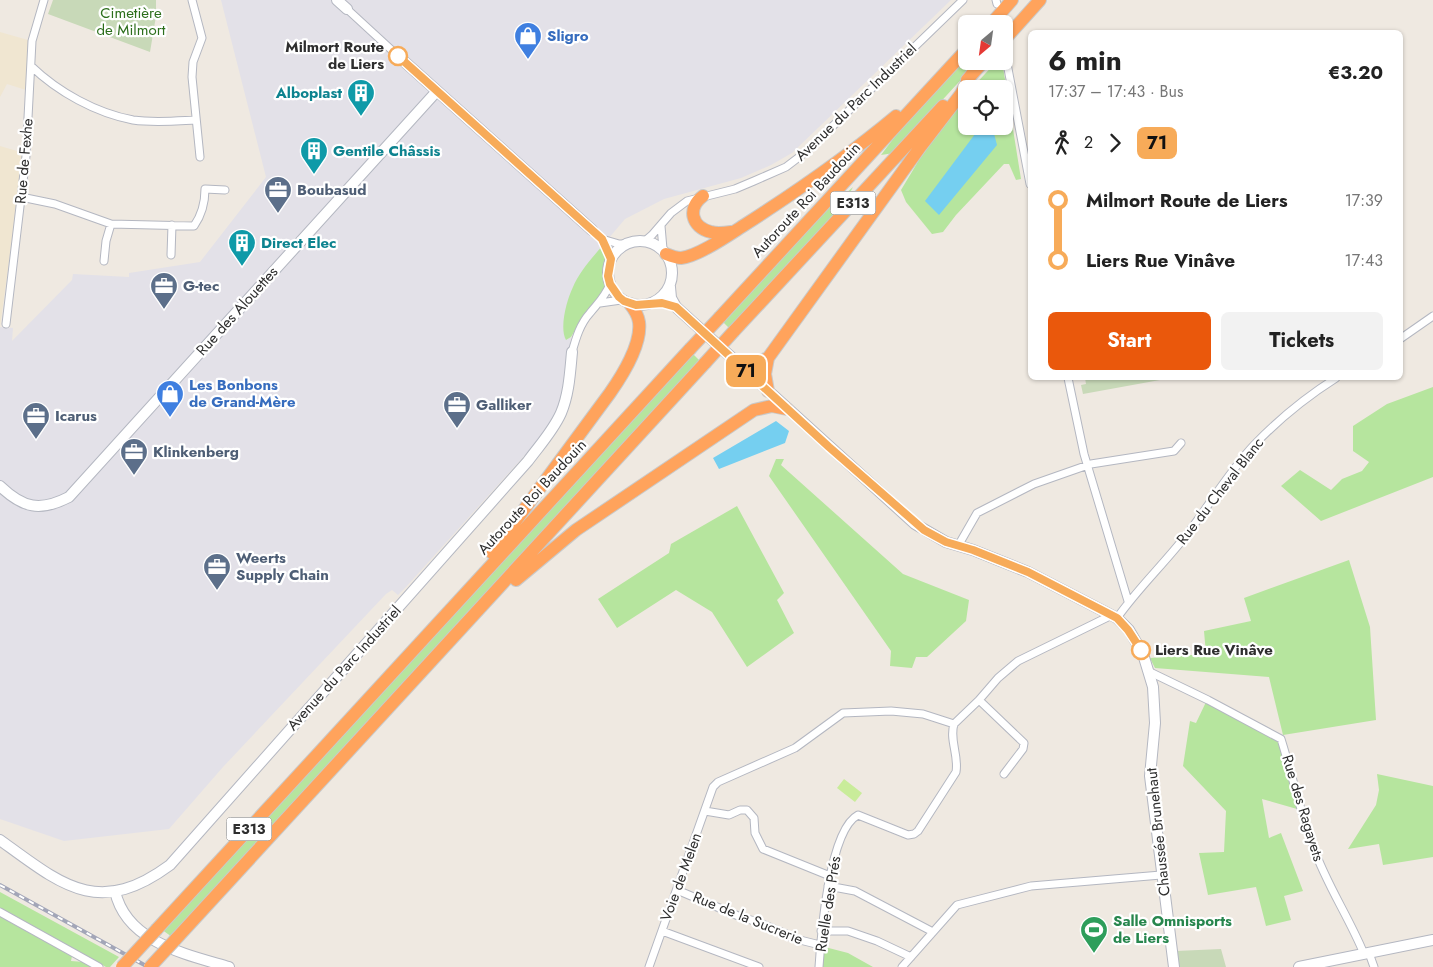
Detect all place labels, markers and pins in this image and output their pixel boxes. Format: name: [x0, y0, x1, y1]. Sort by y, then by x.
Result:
shop icon: Sligro: [513, 21, 543, 60]
place label: Sligro: [547, 25, 589, 47]
place label: Milmort Route de Liers: [285, 36, 384, 75]
marker: Milmort Route de Liers: [388, 46, 408, 66]
building icon: Alboplast: [346, 78, 376, 117]
place label: Alboplast: [275, 82, 342, 104]
building icon: Gentile Châssis: [299, 136, 329, 175]
place label: Gentile Châssis: [333, 140, 441, 162]
office icon: Boubasud: [263, 175, 293, 214]
place label: Boubasud: [297, 179, 367, 201]
building icon: Direct Elec: [227, 228, 257, 267]
place label: Direct Elec: [261, 232, 336, 254]
office icon: G-tec: [149, 271, 179, 310]
place label: G-tec: [183, 275, 219, 297]
place label: Les Bonbons de Grand-Mère: [189, 374, 296, 413]
shop icon: Les Bonbons de Grand-Mère: [155, 379, 185, 418]
office icon: Galliker: [442, 390, 472, 429]
place label: Galliker: [476, 394, 533, 416]
office icon: Icarus: [21, 401, 51, 440]
place label: Icarus: [55, 405, 97, 427]
office icon: Klinkenberg: [119, 437, 149, 476]
place label: Klinkenberg: [153, 441, 239, 463]
place label: Weerts Supply Chain: [236, 547, 329, 586]
office icon: Weerts Supply Chain: [202, 552, 232, 591]
place label: Liers Rue Vinâve: [1155, 639, 1273, 661]
marker: Liers Rue Vinâve: [1131, 640, 1151, 660]
place label: Salle Omnisports de Liers: [1113, 910, 1232, 949]
sports icon: Salle Omnisports de Liers: [1079, 915, 1109, 954]

